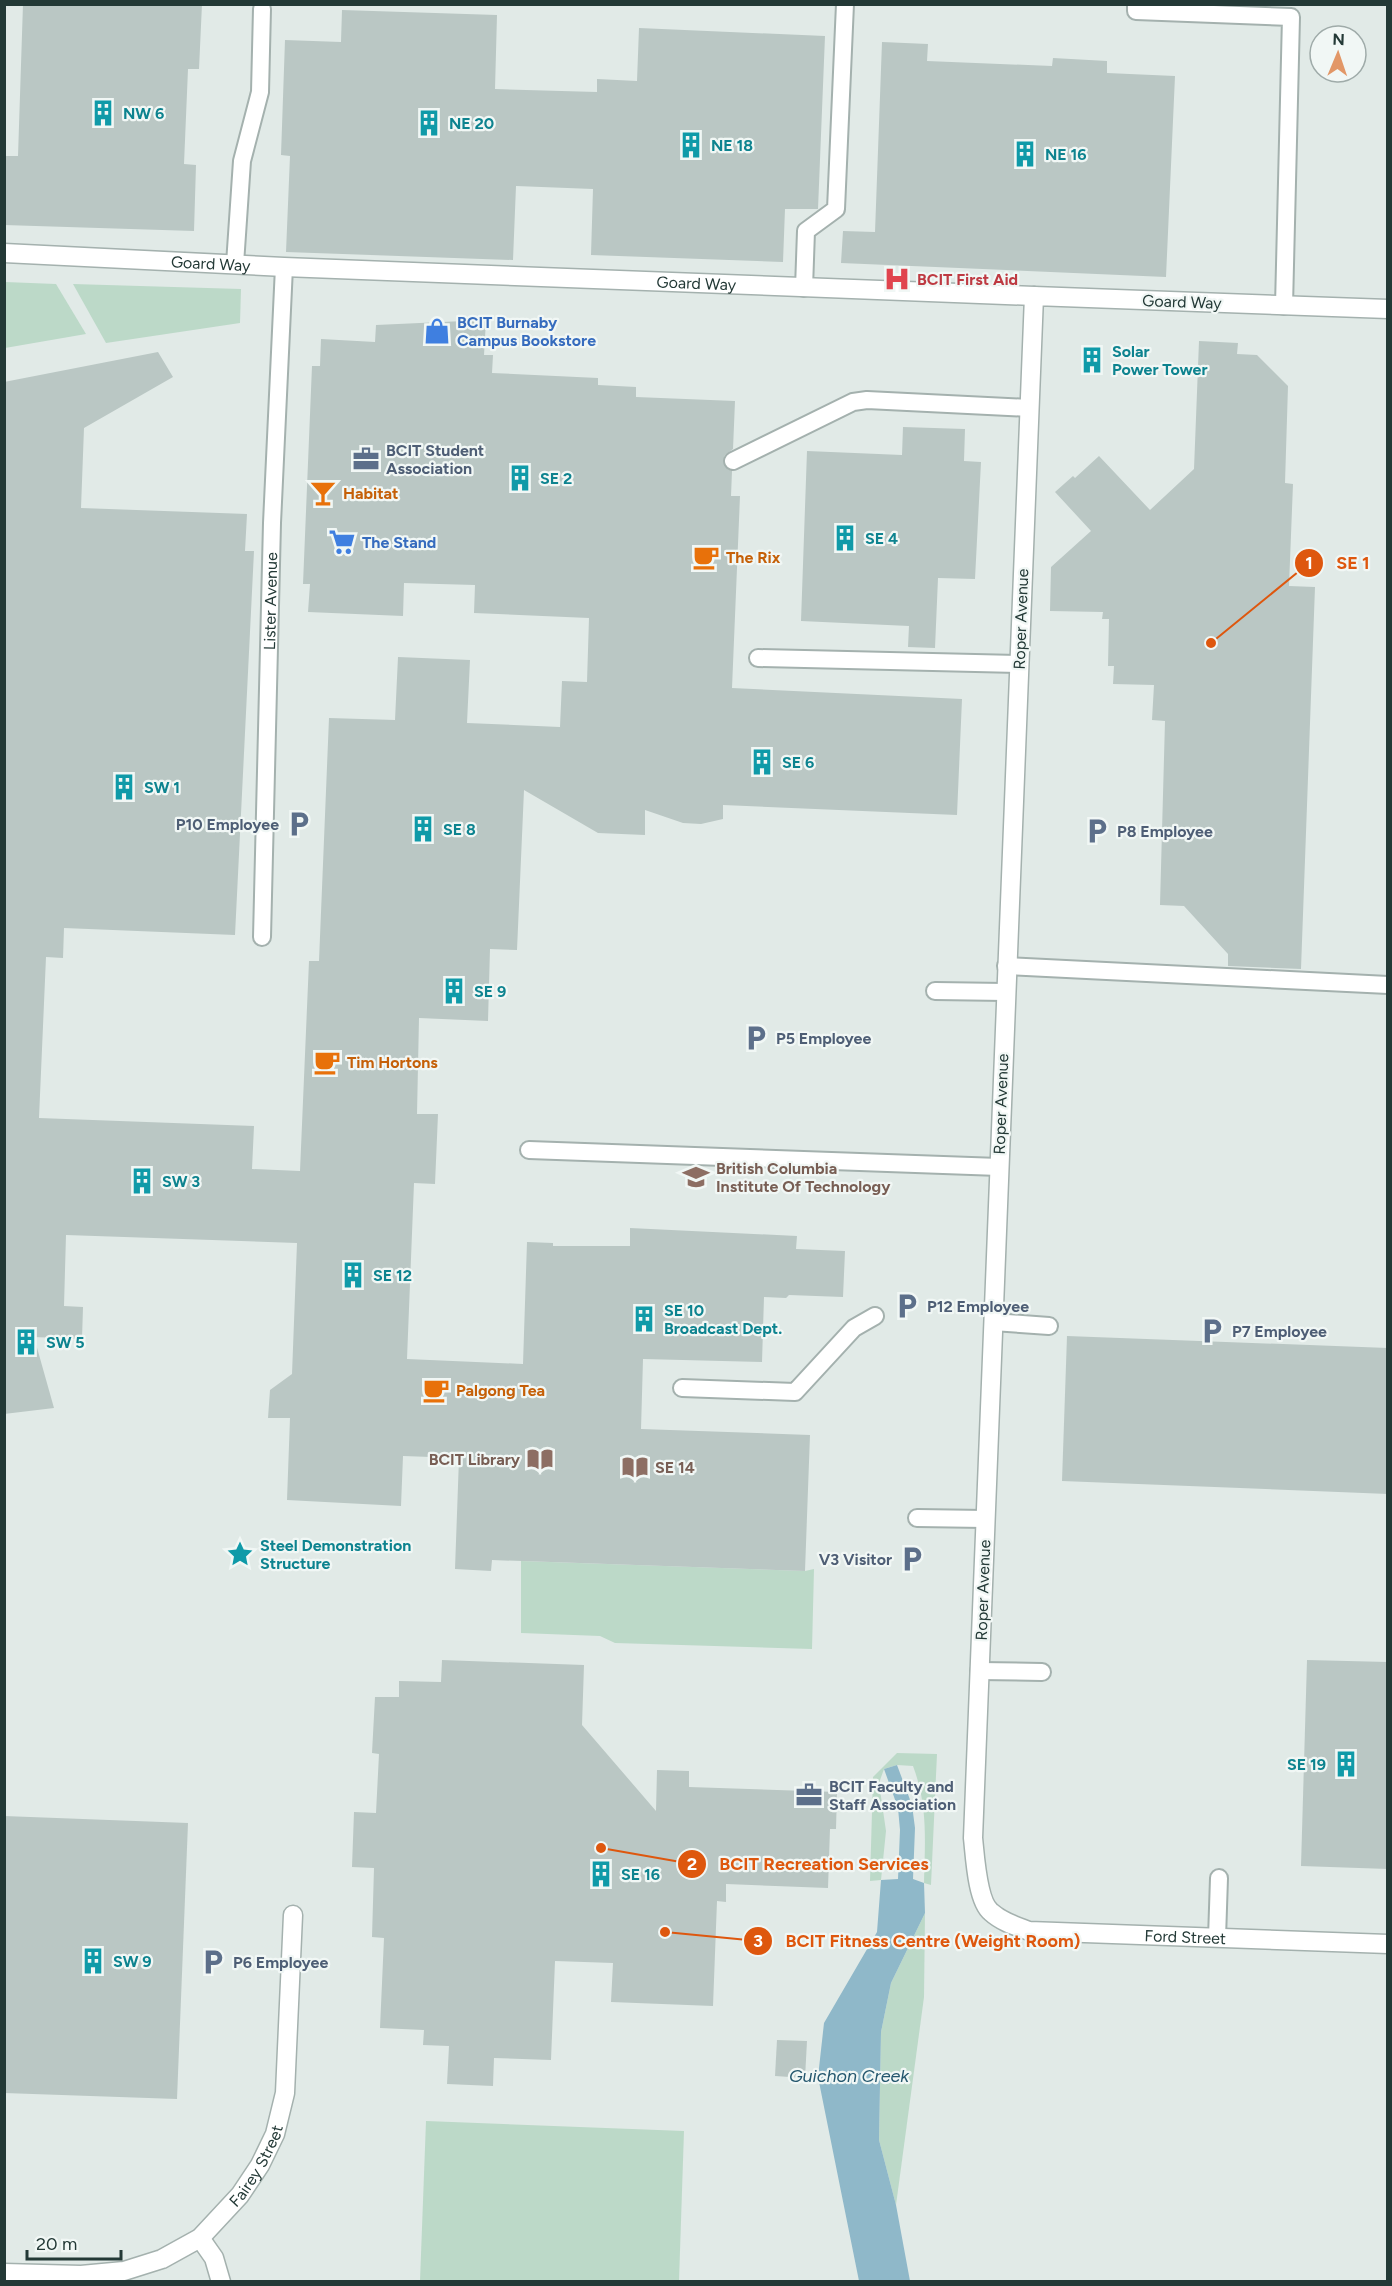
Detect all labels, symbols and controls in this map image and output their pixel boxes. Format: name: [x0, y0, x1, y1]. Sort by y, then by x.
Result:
north arrow: [1308, 24, 1368, 84]
text: N: [1332, 30, 1345, 49]
building icon: NW 6: [88, 98, 118, 128]
place label: NW 6: [123, 104, 164, 123]
building icon: NE 20: [414, 108, 444, 138]
place label: NE 20: [449, 114, 494, 133]
building icon: NE 18: [676, 130, 706, 160]
place label: NE 18: [711, 136, 753, 155]
building icon: NE 16: [1010, 139, 1040, 169]
place label: NE 16: [1045, 145, 1087, 164]
street label: Goard Way: [171, 252, 252, 275]
hospital icon: BCIT First Aid: [882, 264, 912, 294]
place label: BCIT First Aid: [917, 270, 1018, 289]
street label: Goard Way: [656, 272, 737, 294]
street label: Goard Way: [1142, 291, 1223, 313]
place label: BCIT Burnaby Campus Bookstore: [457, 313, 596, 350]
shop icon: BCIT Burnaby Campus Bookstore: [422, 316, 452, 346]
place label: Solar Power Tower: [1112, 342, 1208, 379]
building icon: Solar Power Tower: [1077, 345, 1107, 375]
place label: BCIT Student Association: [386, 441, 484, 478]
office icon: BCIT Student Association: [351, 444, 381, 474]
building icon: SE 2: [505, 463, 535, 493]
place label: SE 2: [540, 469, 572, 488]
bar icon: Habitat: [308, 478, 338, 508]
place label: Habitat: [343, 484, 399, 503]
building icon: SE 4: [830, 523, 860, 553]
supermarket icon: The Stand: [327, 527, 357, 557]
place label: SE 4: [865, 529, 898, 548]
place label: The Stand: [362, 533, 436, 552]
cafe icon: The Rix: [691, 542, 721, 572]
callout: SE 1: [1294, 545, 1381, 581]
place label: The Rix: [726, 548, 781, 567]
street label: Lister Avenue: [259, 552, 281, 650]
text: 1: [1305, 552, 1313, 574]
text: SE 1: [1336, 552, 1370, 574]
street label: Roper Avenue: [1010, 568, 1032, 670]
building icon: SE 6: [747, 747, 777, 777]
place label: SE 6: [782, 753, 814, 772]
building icon: SW 1: [109, 772, 139, 802]
place label: SW 1: [144, 778, 180, 797]
parking icon: P10 Employee: [284, 809, 314, 839]
building icon: SE 8: [408, 814, 438, 844]
place label: P10 Employee: [176, 815, 279, 834]
parking icon: P8 Employee: [1082, 816, 1112, 846]
place label: SE 8: [443, 820, 476, 839]
place label: P8 Employee: [1117, 822, 1213, 841]
building icon: SE 9: [439, 976, 469, 1006]
place label: SE 9: [474, 982, 506, 1001]
parking icon: P5 Employee: [741, 1023, 771, 1053]
place label: P5 Employee: [776, 1029, 871, 1048]
cafe icon: Tim Hortons: [312, 1047, 342, 1077]
place label: Tim Hortons: [347, 1053, 438, 1072]
street label: Roper Avenue: [990, 1053, 1012, 1155]
place label: British Columbia Institute Of Technology: [716, 1159, 891, 1196]
school or university icon: British Columbia Institute Of Technology: [681, 1162, 711, 1192]
building icon: SW 3: [127, 1166, 157, 1196]
place label: SW 3: [162, 1172, 200, 1191]
building icon: SE 12: [338, 1260, 368, 1290]
place label: SE 12: [373, 1266, 412, 1285]
parking icon: P12 Employee: [892, 1291, 922, 1321]
place label: P12 Employee: [927, 1297, 1029, 1316]
place label: SE 10 Broadcast Dept.: [664, 1301, 782, 1338]
building icon: SE 10 Broadcast Dept.: [629, 1304, 659, 1334]
parking icon: P7 Employee: [1197, 1316, 1227, 1346]
place label: P7 Employee: [1232, 1322, 1327, 1341]
building icon: SW 5: [11, 1327, 41, 1357]
place label: SW 5: [46, 1333, 85, 1352]
cafe icon: Palgong Tea: [421, 1375, 451, 1405]
place label: Palgong Tea: [456, 1381, 545, 1400]
library icon: BCIT Library: [525, 1444, 555, 1474]
place label: BCIT Library: [429, 1450, 521, 1469]
library icon: SE 14: [620, 1452, 650, 1482]
place label: SE 14: [655, 1458, 695, 1477]
place label: Steel Demonstration Structure: [260, 1536, 411, 1573]
place icon: Steel Demonstration Structure: [225, 1539, 255, 1569]
street label: Roper Avenue: [972, 1539, 994, 1641]
parking icon: V3 Visitor: [897, 1544, 927, 1574]
place label: V3 Visitor: [819, 1550, 892, 1569]
building icon: SE 19: [1331, 1749, 1361, 1779]
place label: SE 19: [1287, 1755, 1326, 1774]
place label: BCIT Faculty and Staff Association: [829, 1777, 956, 1814]
office icon: BCIT Faculty and Staff Association: [794, 1780, 824, 1810]
callout: BCIT Recreation Services: [677, 1846, 941, 1882]
text: 2: [687, 1853, 697, 1875]
text: BCIT Recreation Services: [719, 1853, 929, 1875]
building icon: SE 16: [586, 1859, 616, 1889]
place label: SE 16: [621, 1865, 660, 1884]
callout: BCIT Fitness Centre (Weight Room): [743, 1923, 1092, 1959]
street label: Ford Street: [1144, 1926, 1226, 1948]
text: 3: [753, 1930, 763, 1952]
text: BCIT Fitness Centre (Weight Room): [785, 1930, 1081, 1952]
building icon: SW 9: [78, 1946, 108, 1976]
parking icon: P6 Employee: [198, 1947, 228, 1977]
place label: SW 9: [113, 1952, 152, 1971]
place label: P6 Employee: [233, 1953, 328, 1972]
water label: Guichon Creek: [789, 2065, 910, 2087]
street label: Fairey Street: [225, 2123, 286, 2210]
scale bar: [27, 2223, 122, 2261]
text: 20 m: [36, 2233, 77, 2255]

